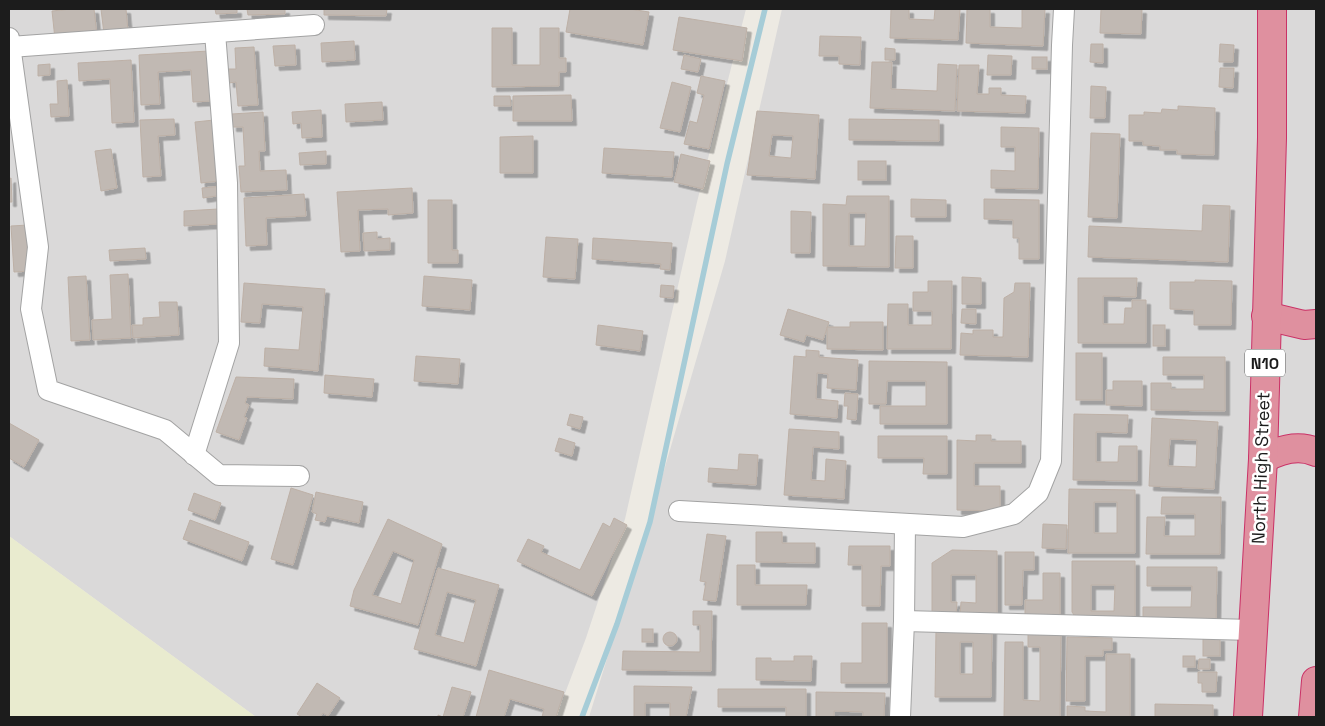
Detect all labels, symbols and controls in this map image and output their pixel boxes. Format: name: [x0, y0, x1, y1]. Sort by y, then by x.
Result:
road number: N10: [1245, 349, 1285, 376]
street label: North High Street: [1246, 392, 1275, 544]

